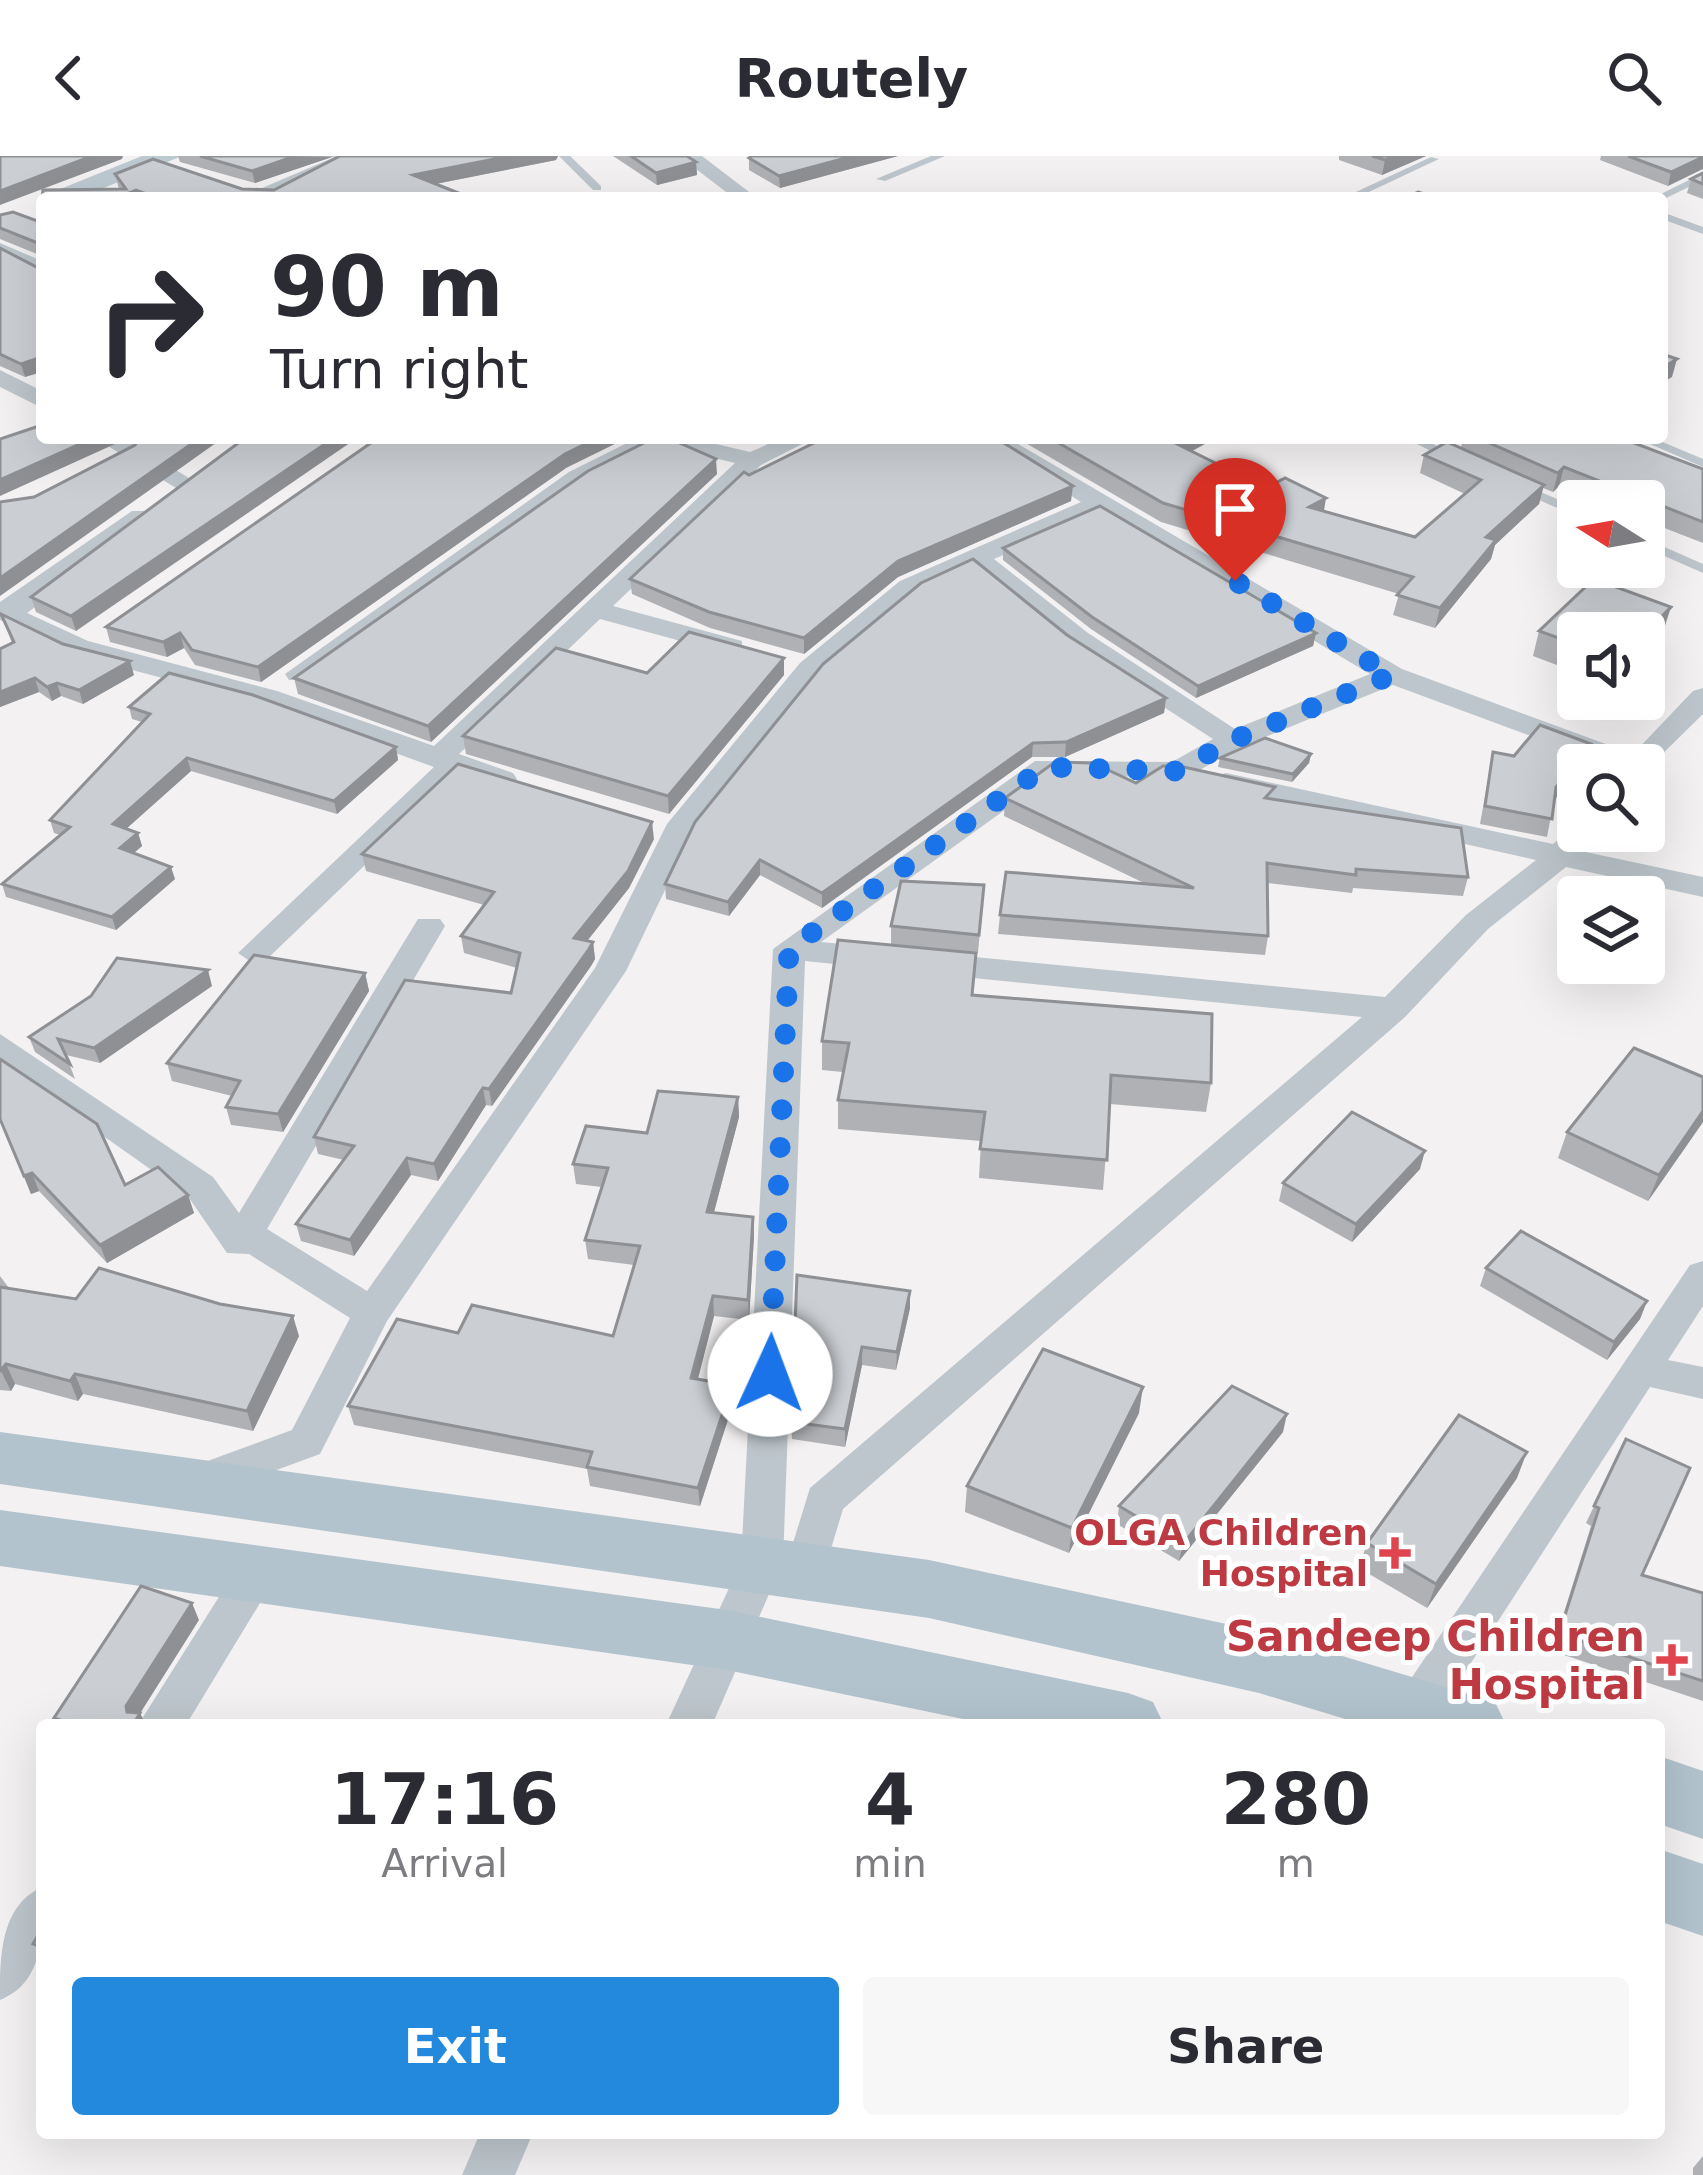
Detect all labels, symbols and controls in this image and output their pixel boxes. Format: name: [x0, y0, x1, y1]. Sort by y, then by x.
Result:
icon: back: [36, 45, 102, 111]
icon: search: [1601, 45, 1667, 111]
text: Routely: [735, 47, 968, 110]
text: 90 m: [270, 238, 504, 336]
icon: right: [72, 240, 228, 396]
text: Turn right: [270, 338, 529, 401]
pin: [1184, 458, 1286, 581]
icon: arrive: [1202, 476, 1268, 542]
north arrow: [1557, 480, 1665, 588]
map controls: [1557, 480, 1665, 984]
button: sound: [1557, 612, 1665, 720]
button: search: [1557, 744, 1665, 852]
button: layers: [1557, 876, 1665, 984]
position arrow: [707, 1311, 833, 1437]
place label: OLGA Children Hospital: [1074, 1512, 1368, 1594]
marker: OLGA Children Hospital: [1379, 1537, 1411, 1569]
place label: Sandeep Children Hospital: [1226, 1612, 1645, 1709]
marker: Sandeep Children Hospital: [1656, 1644, 1688, 1676]
text: 17:16: [330, 1757, 559, 1841]
text: 4: [865, 1757, 915, 1841]
text: 280: [1221, 1757, 1371, 1841]
text: Arrival: [381, 1841, 508, 1886]
text: min: [853, 1841, 927, 1886]
text: m: [1277, 1841, 1315, 1886]
button: Exit: [72, 1977, 839, 2115]
button: Share: [863, 1977, 1629, 2115]

